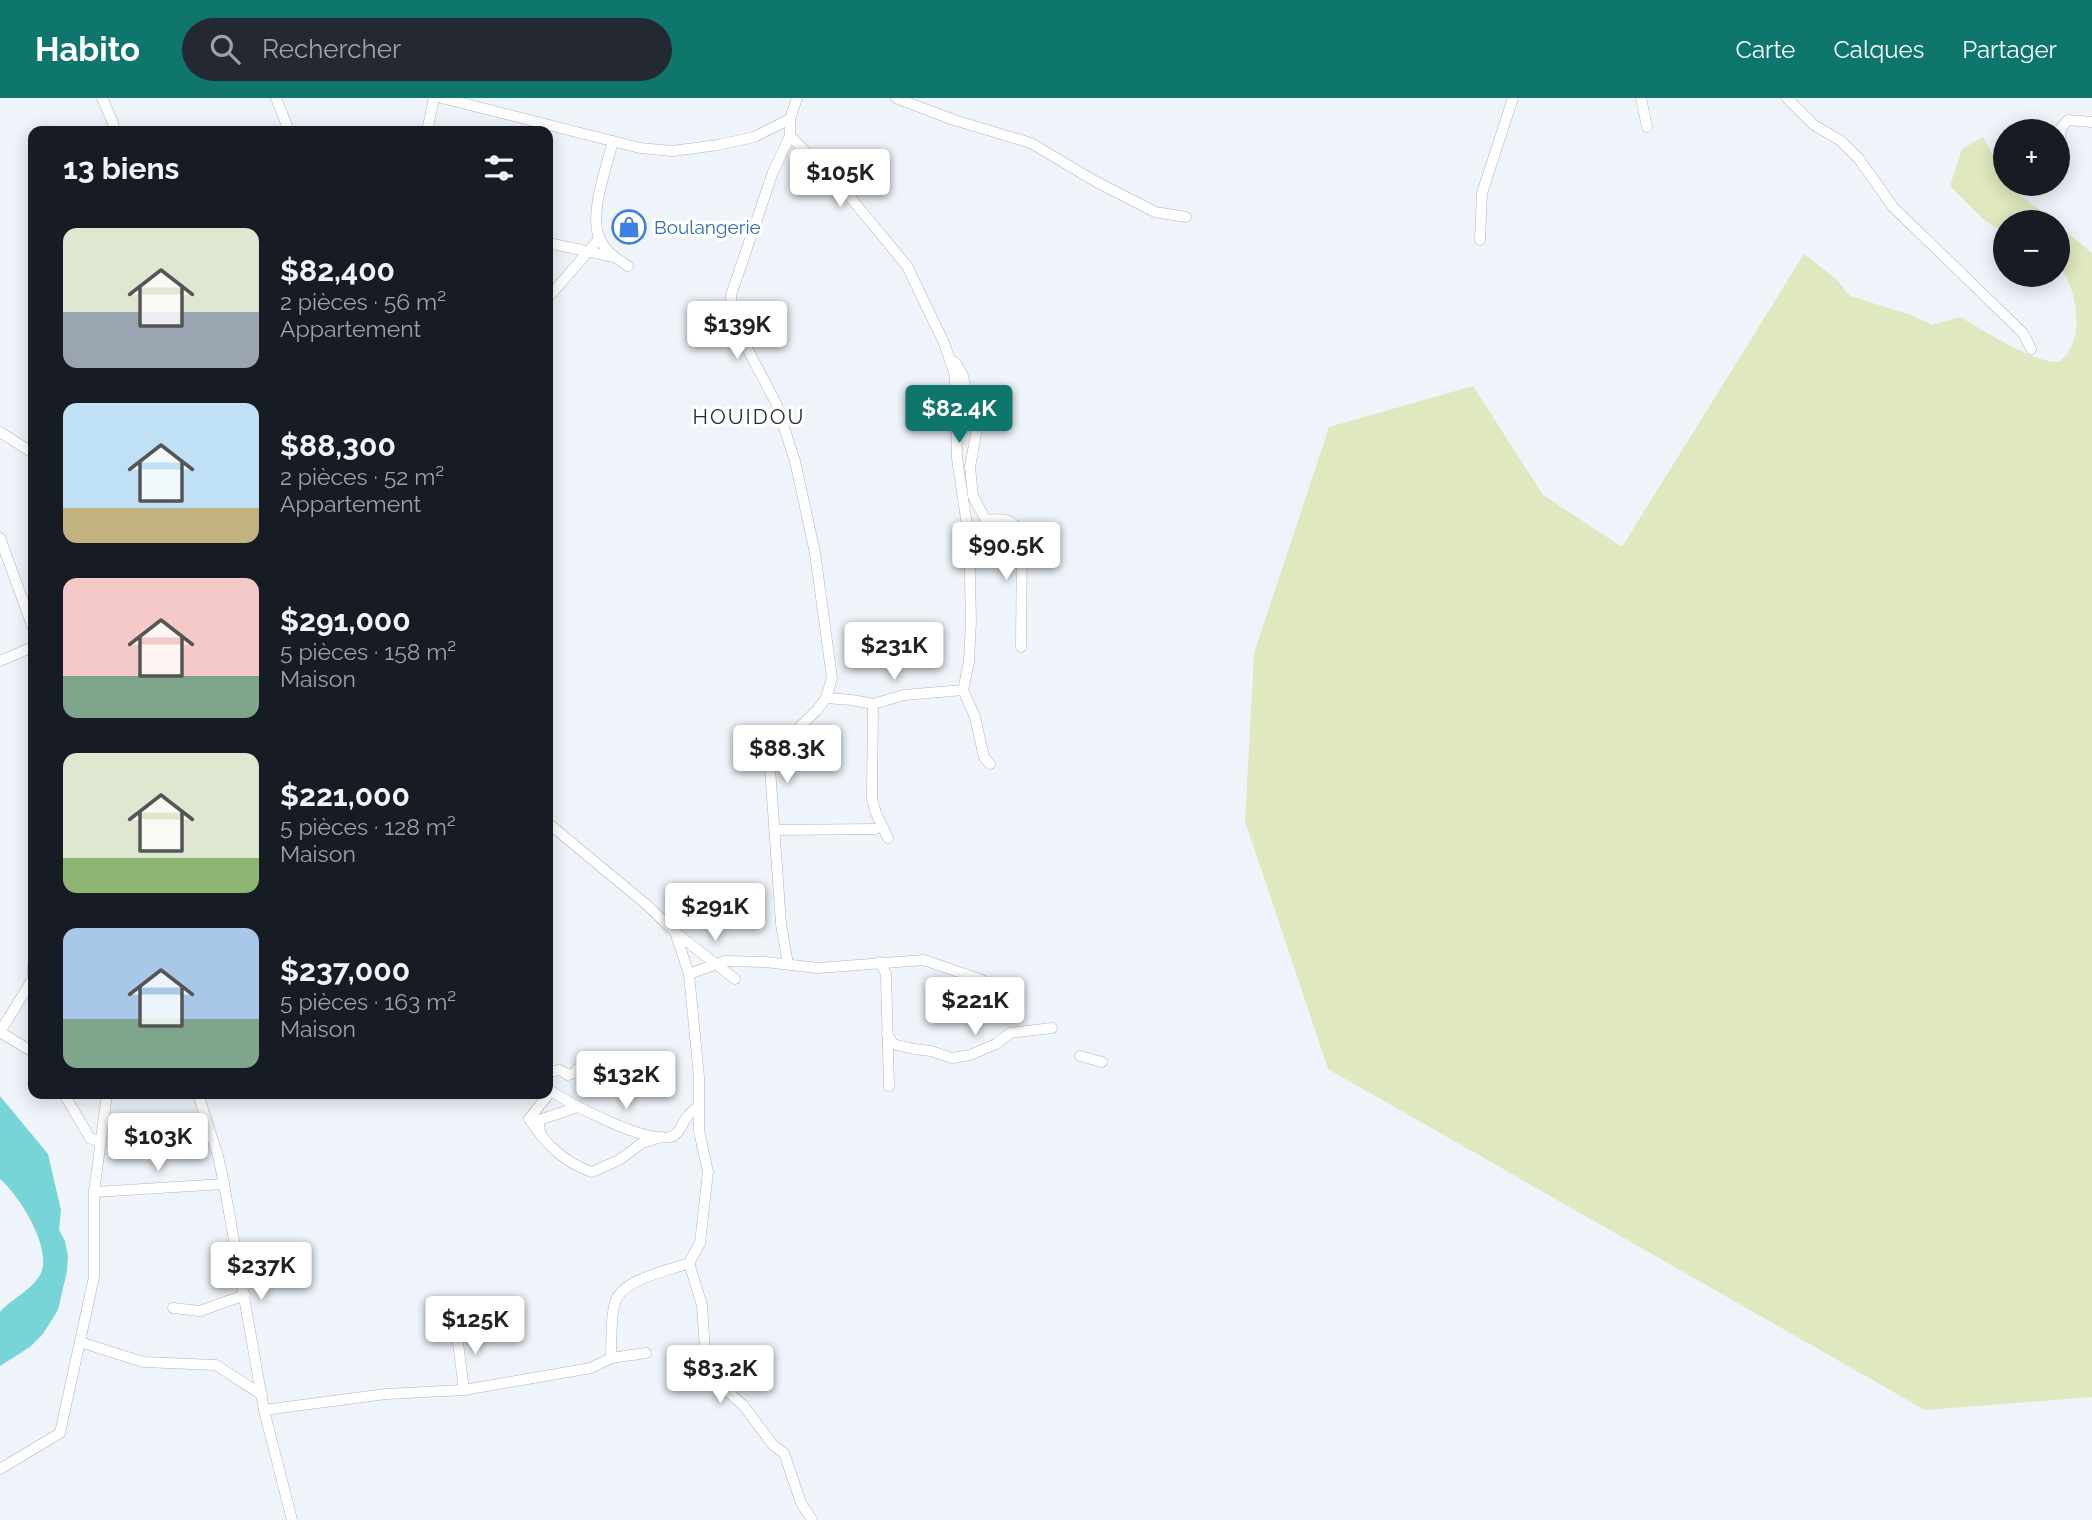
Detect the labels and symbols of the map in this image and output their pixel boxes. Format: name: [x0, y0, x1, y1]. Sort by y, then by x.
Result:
pin: $105K: [791, 150, 889, 209]
shop icon: Boulangerie: [610, 208, 648, 246]
place label: Boulangerie: [654, 216, 761, 238]
pin: $139K: [688, 302, 786, 361]
pin: $82.4K: [902, 386, 1016, 445]
district label: HOUIDOU: [693, 404, 805, 429]
pin: $90.5K: [949, 522, 1063, 582]
pin: $231K: [845, 622, 943, 682]
pin: $88.3K: [730, 726, 844, 785]
pin: $291K: [666, 884, 764, 943]
pin: $221K: [926, 978, 1024, 1037]
pin: $132K: [577, 1052, 675, 1111]
pin: $103K: [109, 1114, 207, 1173]
pin: $237K: [212, 1242, 310, 1302]
pin: $125K: [426, 1296, 524, 1356]
pin: $83.2K: [663, 1346, 777, 1405]

